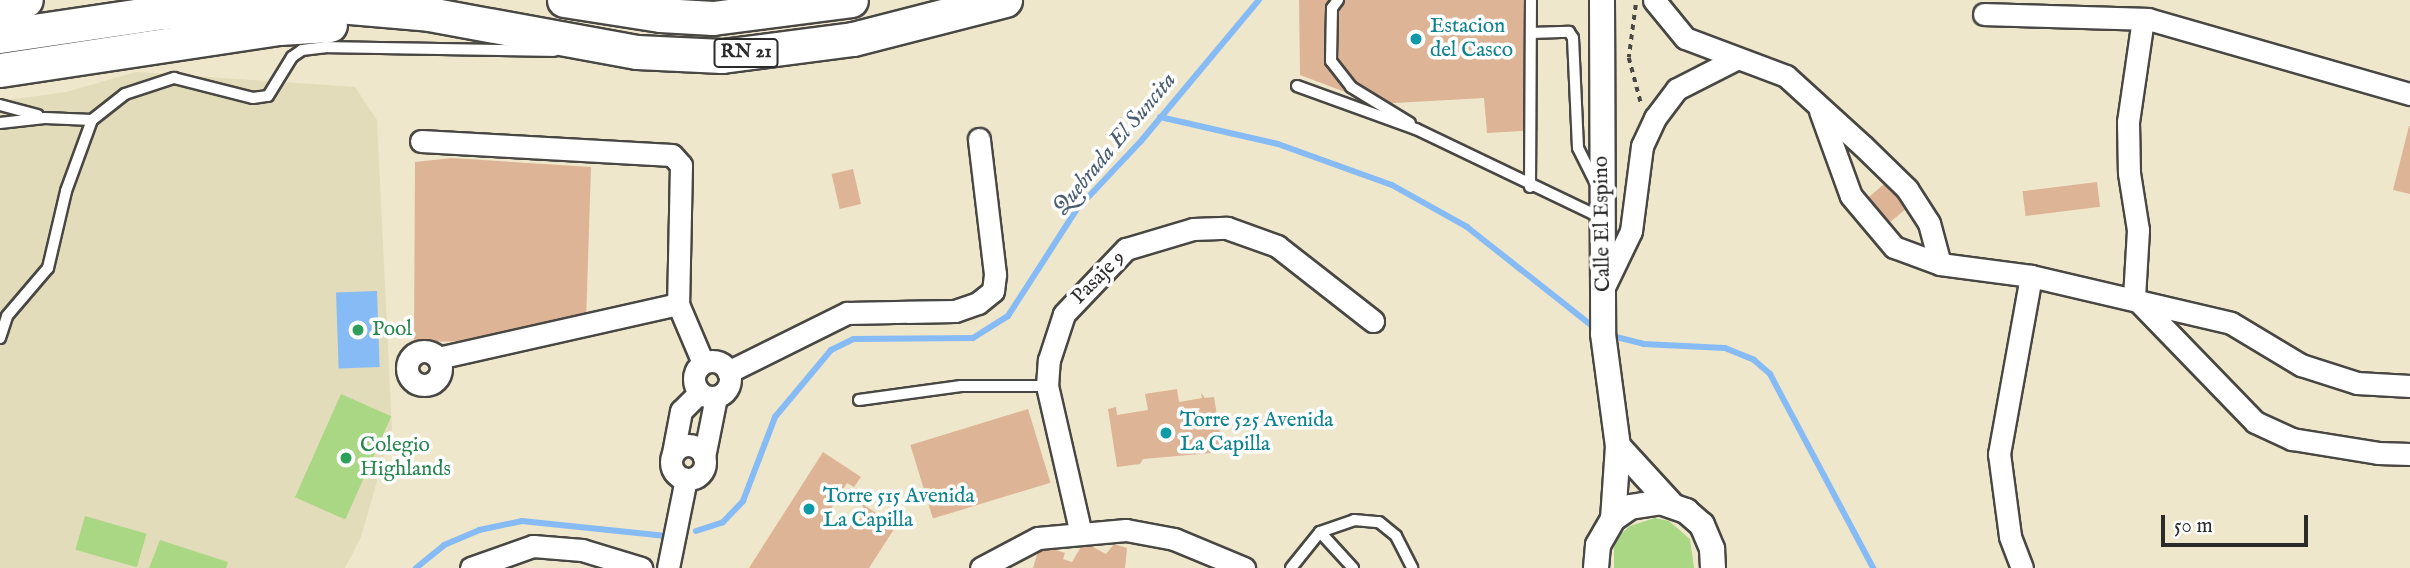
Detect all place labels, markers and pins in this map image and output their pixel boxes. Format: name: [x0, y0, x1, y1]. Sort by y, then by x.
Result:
place label: Estacion del Casco: [1430, 14, 1513, 64]
marker: Estacion del Casco: [1408, 31, 1424, 47]
place label: Pool: [372, 317, 412, 343]
marker: Pool: [350, 322, 366, 338]
place label: Torre 525 Avenida La Capilla: [1180, 408, 1333, 458]
marker: Torre 525 Avenida La Capilla: [1158, 425, 1174, 441]
place label: Colegio Highlands: [360, 433, 451, 483]
marker: Colegio Highlands: [338, 450, 354, 466]
place label: Torre 515 Avenida La Capilla: [823, 484, 975, 534]
marker: Torre 515 Avenida La Capilla: [801, 501, 817, 517]

